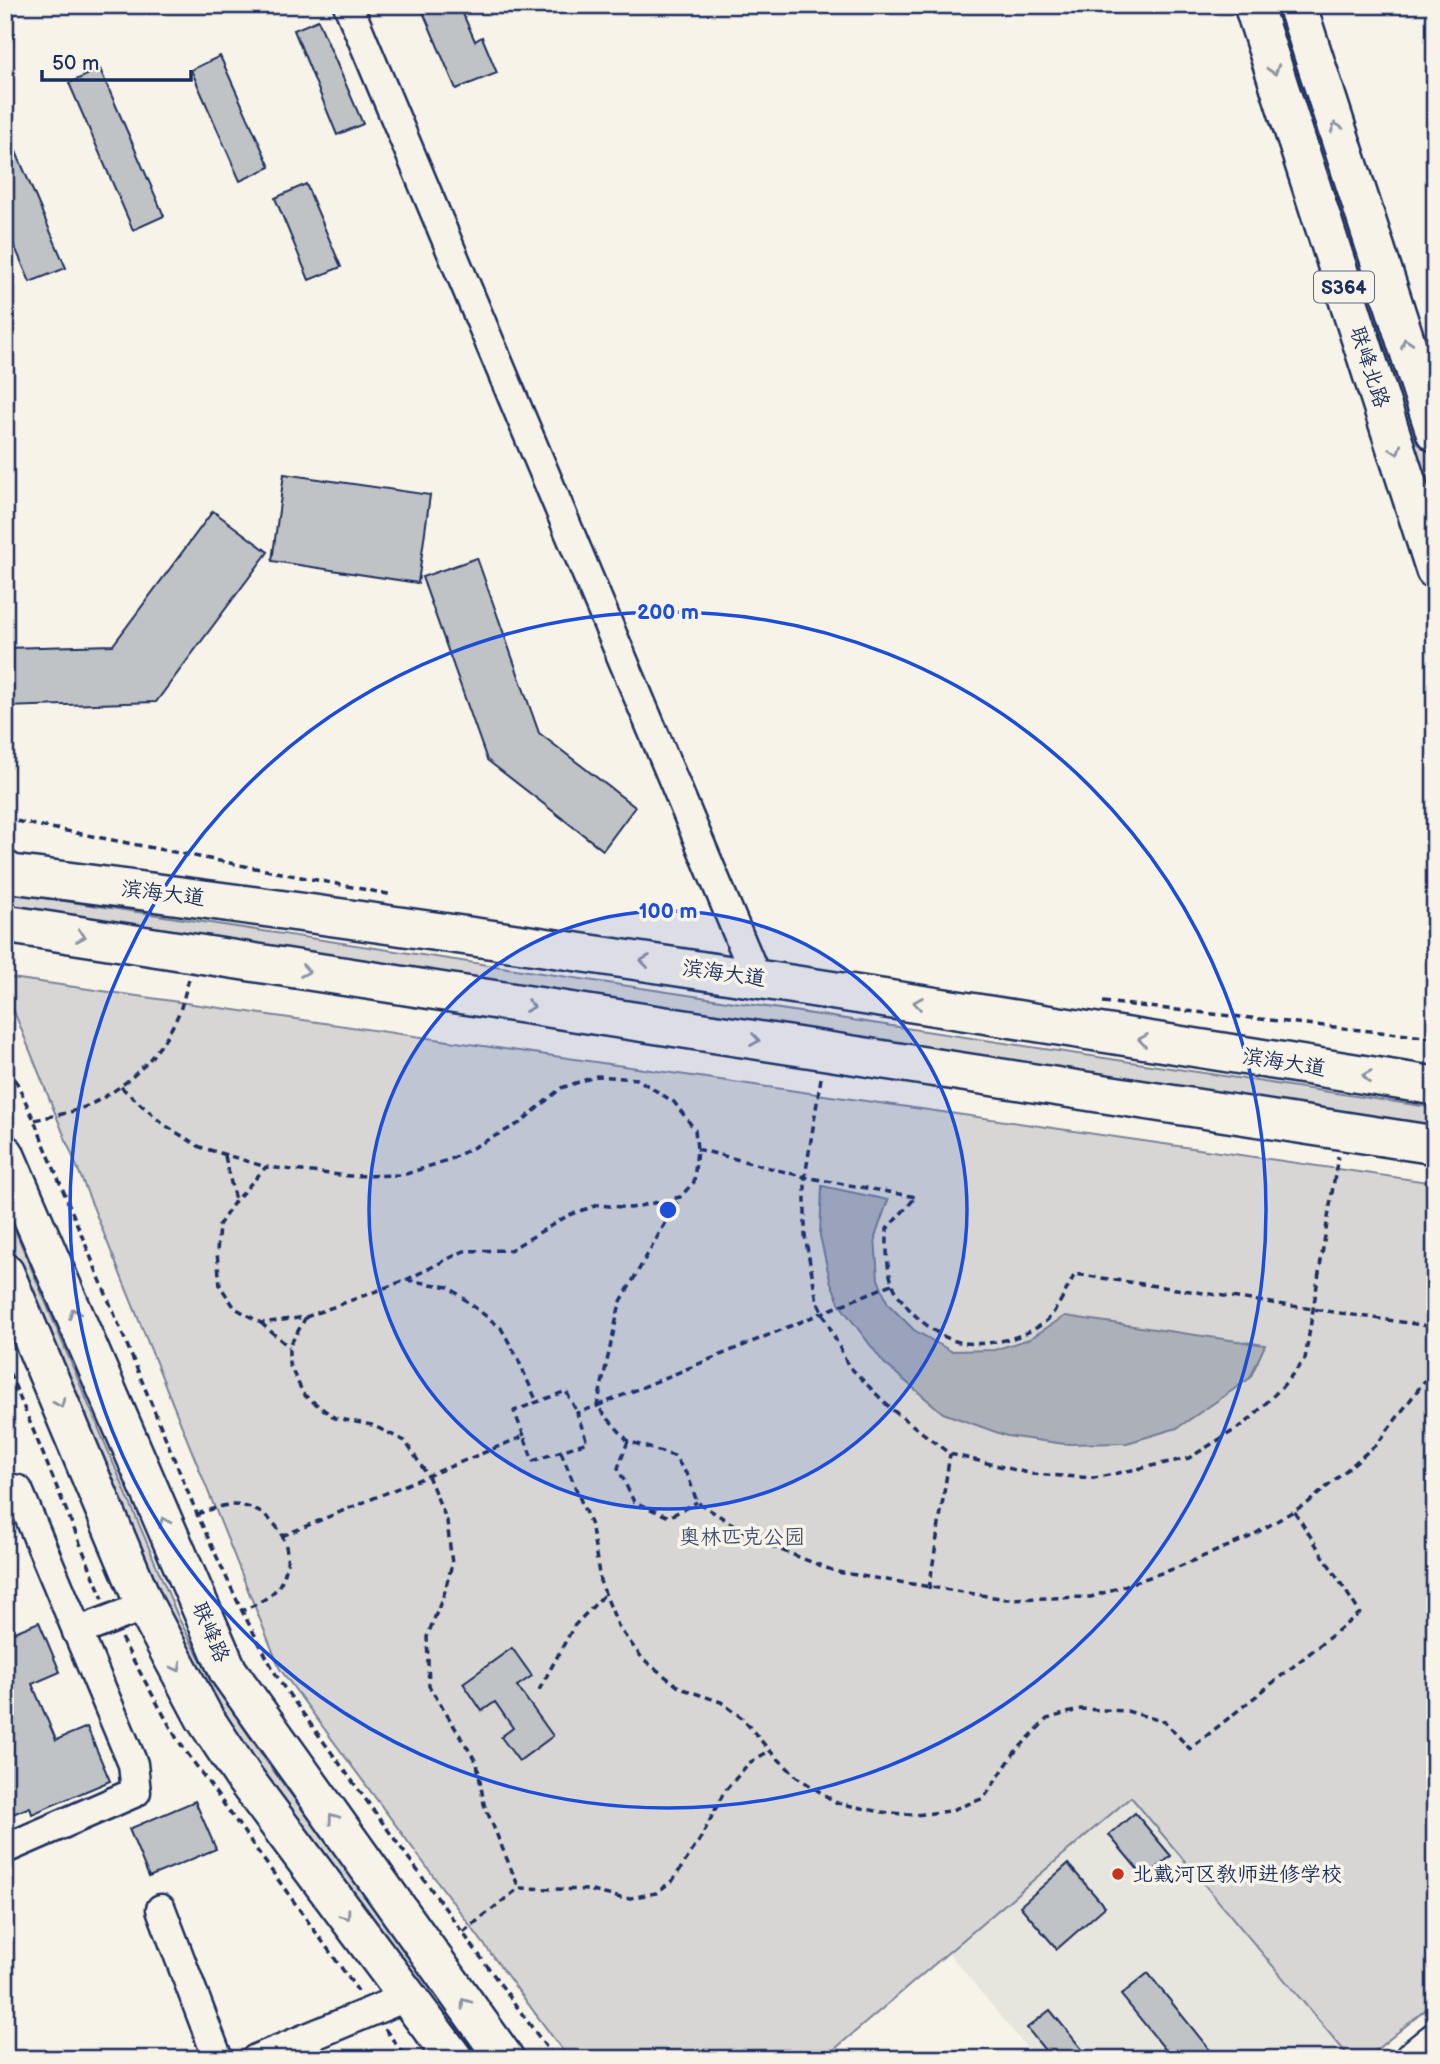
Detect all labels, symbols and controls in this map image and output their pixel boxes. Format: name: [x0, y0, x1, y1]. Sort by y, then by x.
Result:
scale bar: [42, 38, 191, 82]
text: 50 m: [52, 51, 99, 76]
one-way arrow: [1266, 64, 1280, 76]
one-way arrow: [1330, 121, 1345, 133]
road number: S364: [1314, 272, 1374, 302]
street label: 联峰北路: [1345, 323, 1394, 411]
one-way arrow: [1400, 338, 1414, 350]
one-way arrow: [1388, 444, 1403, 456]
text: 200 m: [637, 600, 699, 625]
street label: 滨海大道: [120, 876, 206, 911]
text: 100 m: [639, 899, 697, 924]
one-way arrow: [75, 928, 86, 943]
one-way arrow: [639, 954, 651, 969]
street label: 滨海大道: [681, 955, 767, 992]
one-way arrow: [300, 963, 311, 978]
one-way arrow: [912, 996, 924, 1011]
one-way arrow: [524, 998, 536, 1013]
one-way arrow: [749, 1032, 761, 1047]
one-way arrow: [1137, 1032, 1149, 1047]
street label: 滨海大道: [1240, 1044, 1327, 1081]
one-way arrow: [1361, 1069, 1373, 1084]
centre of rings: [656, 1198, 680, 1222]
one-way arrow: [68, 1308, 82, 1321]
one-way arrow: [52, 1396, 66, 1409]
one-way arrow: [158, 1517, 172, 1530]
park label: 奥林匹克公园: [679, 1525, 805, 1550]
street label: 联峰路: [187, 1598, 234, 1666]
one-way arrow: [169, 1659, 182, 1672]
one-way arrow: [329, 1813, 341, 1826]
place label: 北戴河区教师进修学校: [1132, 1862, 1342, 1887]
marker: 北戴河区教师进修学校: [1110, 1866, 1126, 1882]
one-way arrow: [337, 1907, 350, 1920]
one-way arrow: [461, 1998, 474, 2011]

